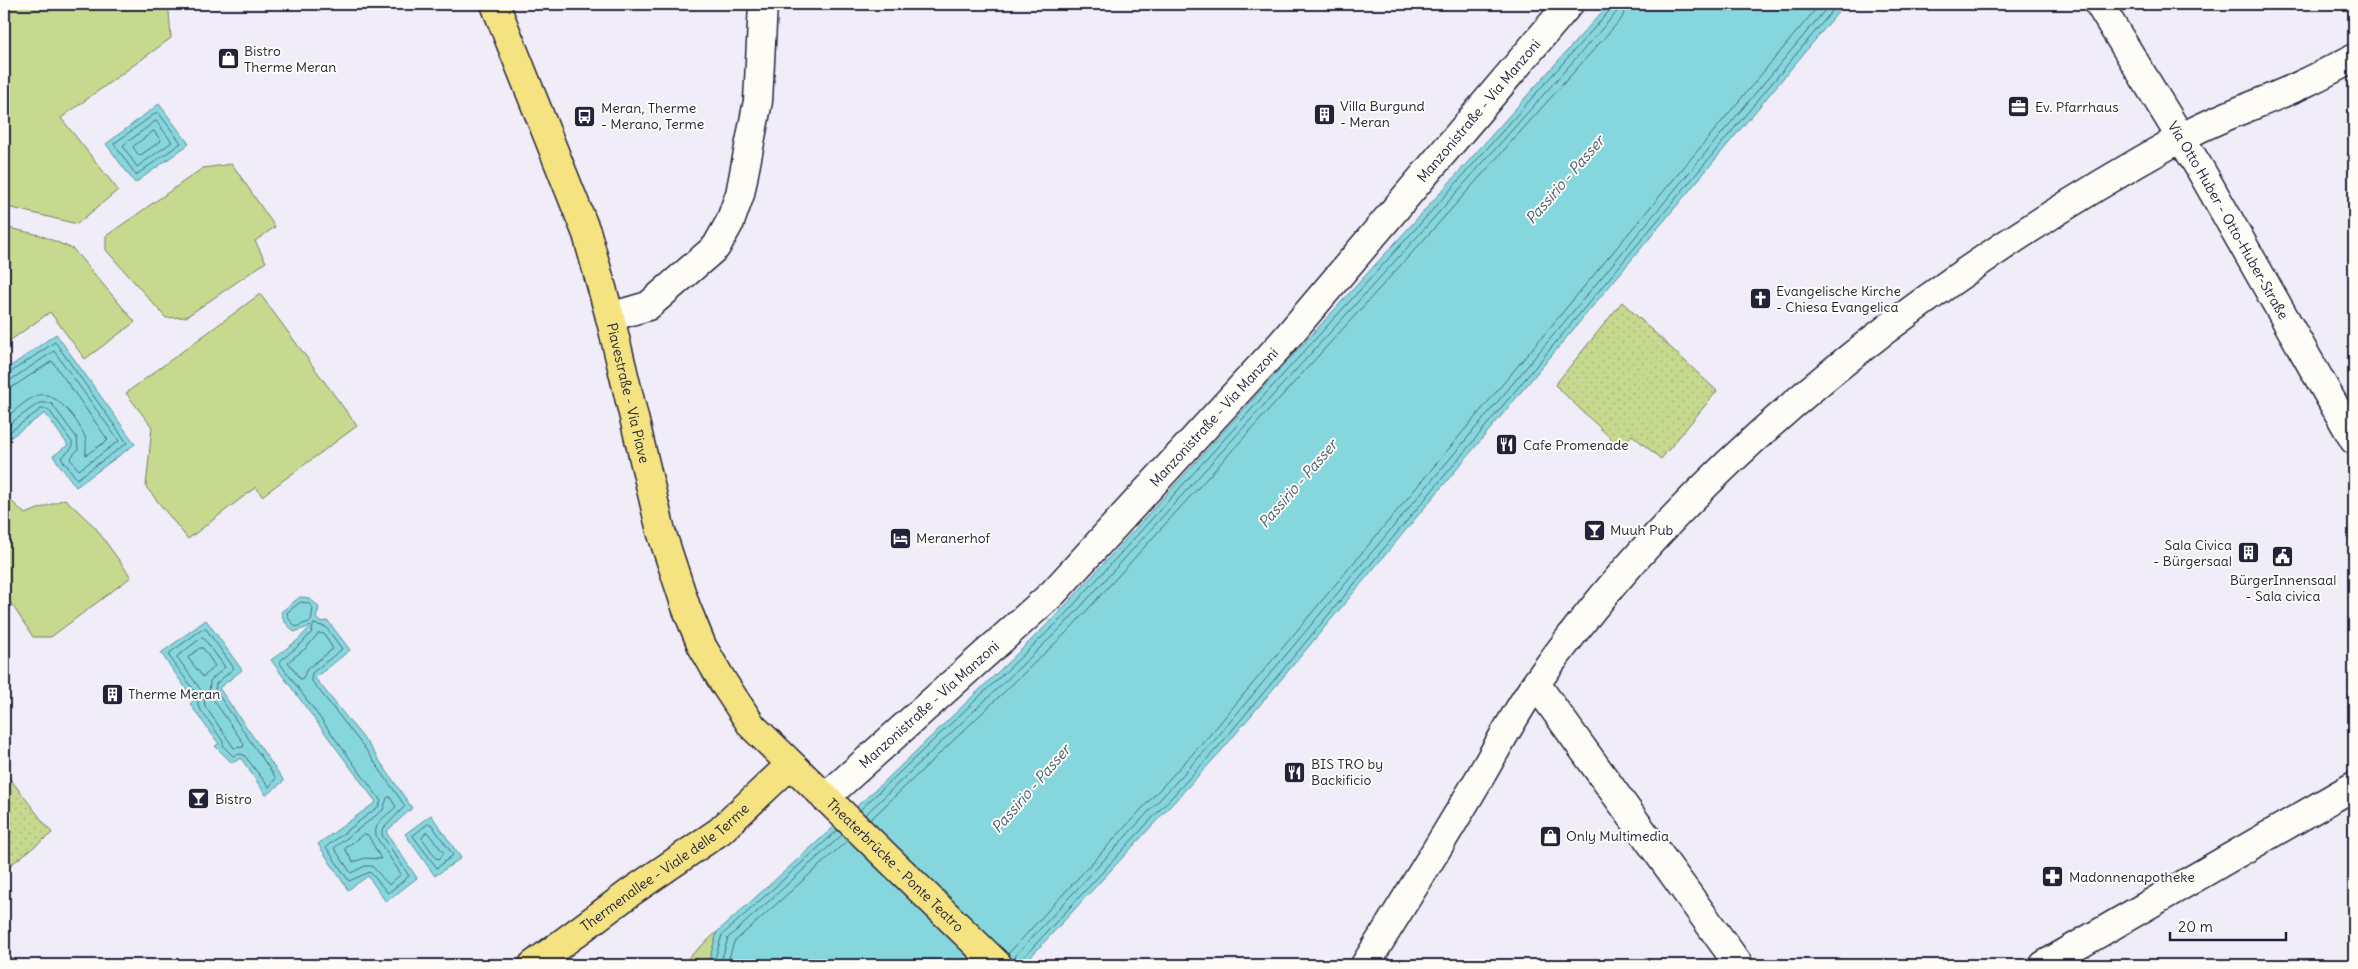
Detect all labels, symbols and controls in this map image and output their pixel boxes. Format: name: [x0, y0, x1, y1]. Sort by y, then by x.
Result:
street label: Manzonistraße - Via Manzoni: [1413, 35, 1544, 186]
place label: Bistro Therme Meran: [244, 42, 336, 76]
shop icon: Bistro Therme Meran: [216, 47, 240, 71]
office icon: Ev. Pfarrhaus: [2007, 95, 2031, 119]
place label: Villa Burgund - Meran: [1340, 97, 1425, 131]
place label: Ev. Pfarrhaus: [2035, 98, 2119, 116]
place label: Meran, Therme - Merano, Terme: [601, 99, 704, 133]
building icon: Villa Burgund - Meran: [1312, 102, 1336, 126]
bus stop icon: Meran, Therme - Merano, Terme: [573, 104, 597, 128]
street label: Via Otto Huber - Otto-Huber-Straße: [2164, 118, 2293, 323]
water label: Passirio - Passer: [1521, 130, 1609, 228]
place label: Evangelische Kirche - Chiesa Evangelica: [1776, 282, 1901, 316]
church icon: Evangelische Kirche - Chiesa Evangelica: [1748, 287, 1772, 311]
street label: Piavestraße - Via Piave: [603, 321, 654, 465]
street label: Manzonistraße - Via Manzoni: [1146, 344, 1282, 490]
restaurant icon: Cafe Promenade: [1495, 433, 1519, 457]
water label: Passirio - Passer: [1254, 434, 1342, 532]
place label: Cafe Promenade: [1523, 436, 1629, 454]
bar icon: Muuh Pub: [1582, 518, 1606, 542]
place label: Muuh Pub: [1610, 521, 1674, 539]
hotel icon: Meranerhof: [888, 526, 912, 550]
place label: Meranerhof: [916, 529, 991, 547]
place label: Sala Civica - Bürgersaal: [2153, 536, 2232, 570]
building icon: Sala Civica - Bürgersaal: [2236, 541, 2260, 565]
public building icon: BürgerInnensaal - Sala civica: [2271, 545, 2295, 569]
place label: BürgerInnensaal - Sala civica: [2230, 571, 2336, 605]
street label: Manzonistraße - Via Manzoni: [855, 637, 1003, 772]
building icon: Therme Meran: [100, 682, 124, 706]
place label: Therme Meran: [128, 685, 220, 703]
water label: Passirio - Passer: [987, 739, 1075, 837]
place label: BIS TRO by Backificio: [1311, 755, 1383, 789]
restaurant icon: BIS TRO by Backificio: [1283, 760, 1307, 784]
bar icon: Bistro: [187, 787, 211, 811]
place label: Bistro: [215, 790, 252, 808]
street label: Theaterbrücke - Ponte Teatro: [823, 794, 968, 936]
street label: Thermenallee - Viale delle Terme: [577, 800, 753, 935]
shop icon: Only Multimedia: [1538, 824, 1562, 848]
place label: Only Multimedia: [1566, 827, 1669, 845]
pharmacy icon: Madonnenapotheke: [2041, 865, 2065, 889]
place label: Madonnenapotheke: [2069, 868, 2195, 886]
scale bar: [2170, 909, 2287, 941]
text: 20 m: [2178, 917, 2213, 936]

